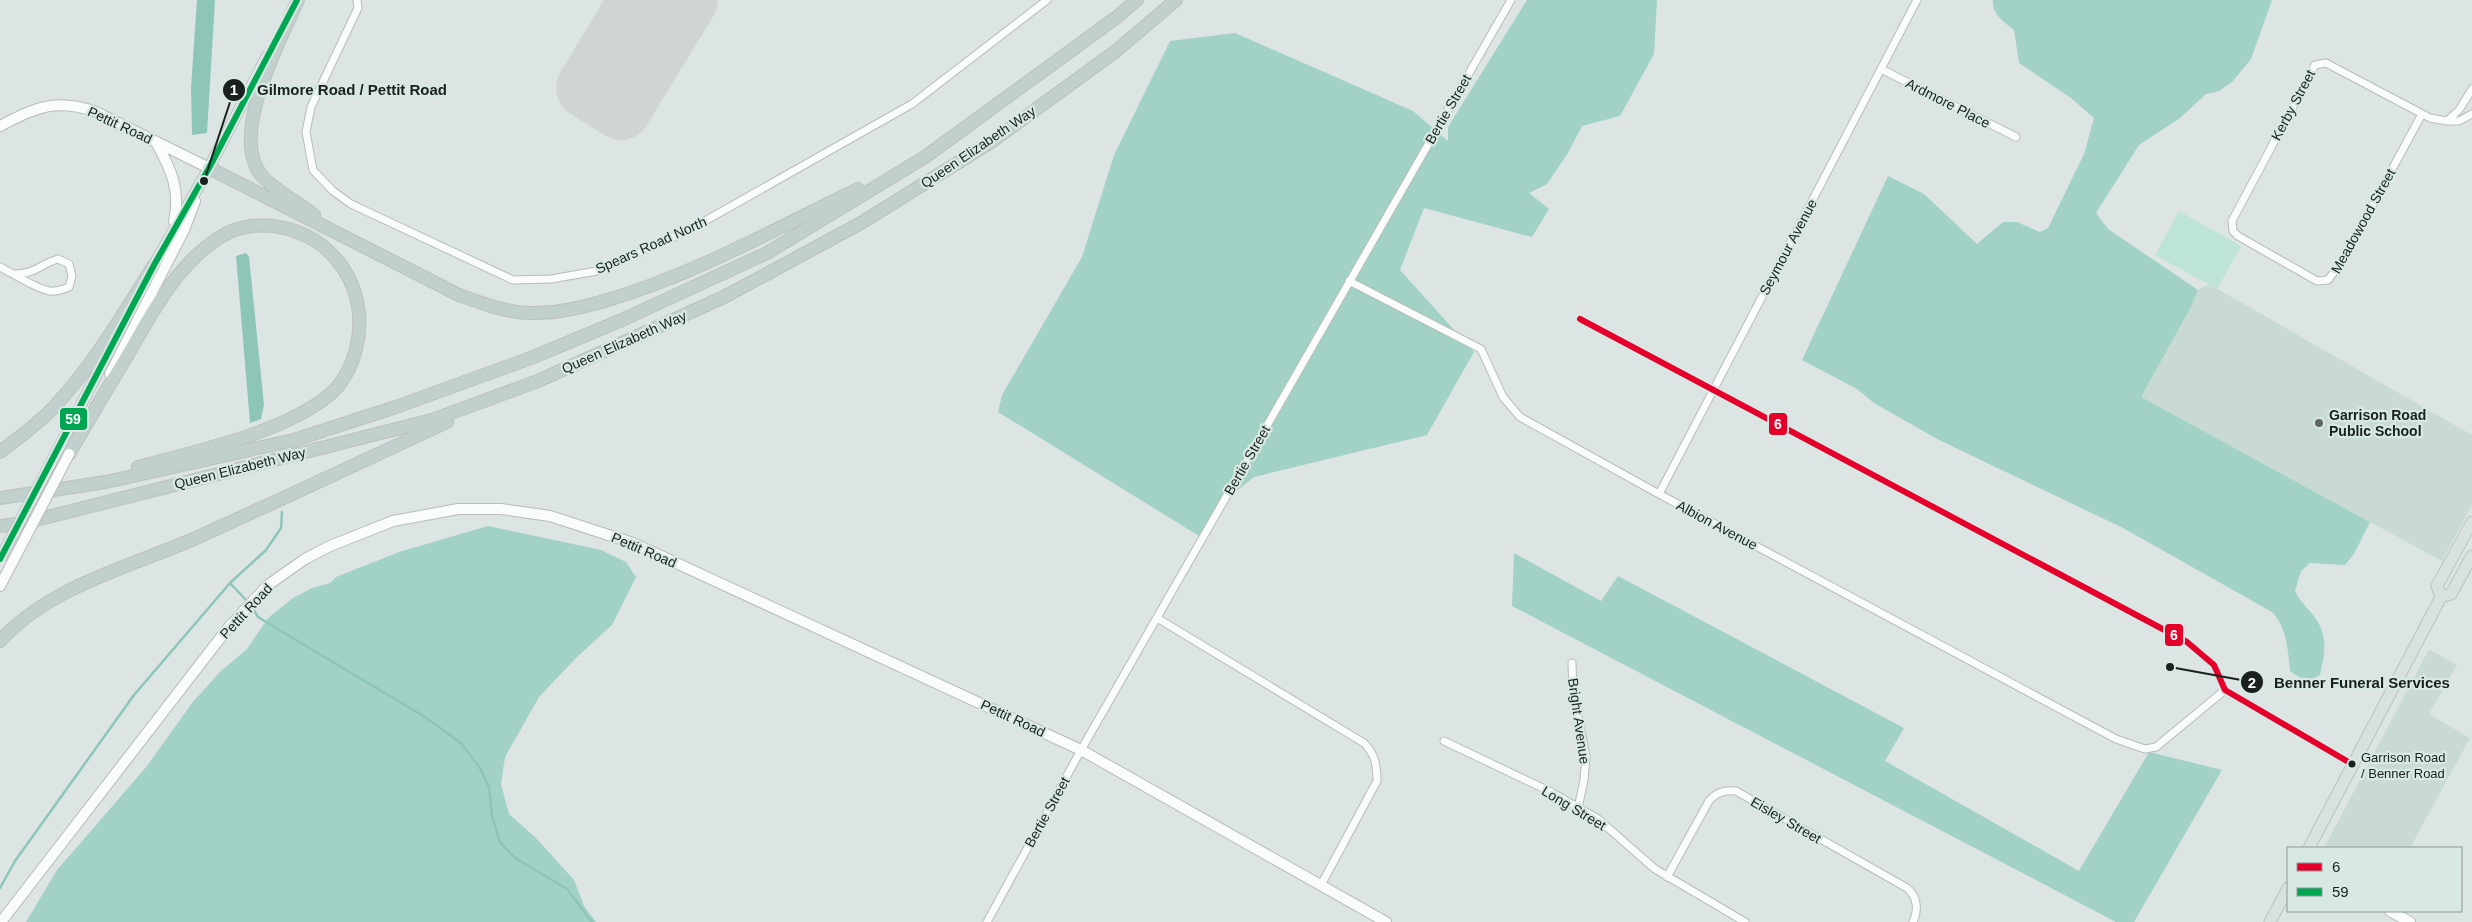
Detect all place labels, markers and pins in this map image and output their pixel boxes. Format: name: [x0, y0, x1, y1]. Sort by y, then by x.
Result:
callout: Gilmore Road / Pettit Road: [222, 75, 457, 105]
place label: Garrison Road Public School: [2329, 407, 2426, 439]
marker: Garrison Road Public School: [2313, 417, 2325, 429]
callout: Benner Funeral Services: [2239, 667, 2460, 697]
place label: Garrison Road / Benner Road: [2361, 750, 2446, 781]
marker: Garrison Road / Benner Road: [2347, 759, 2357, 769]

